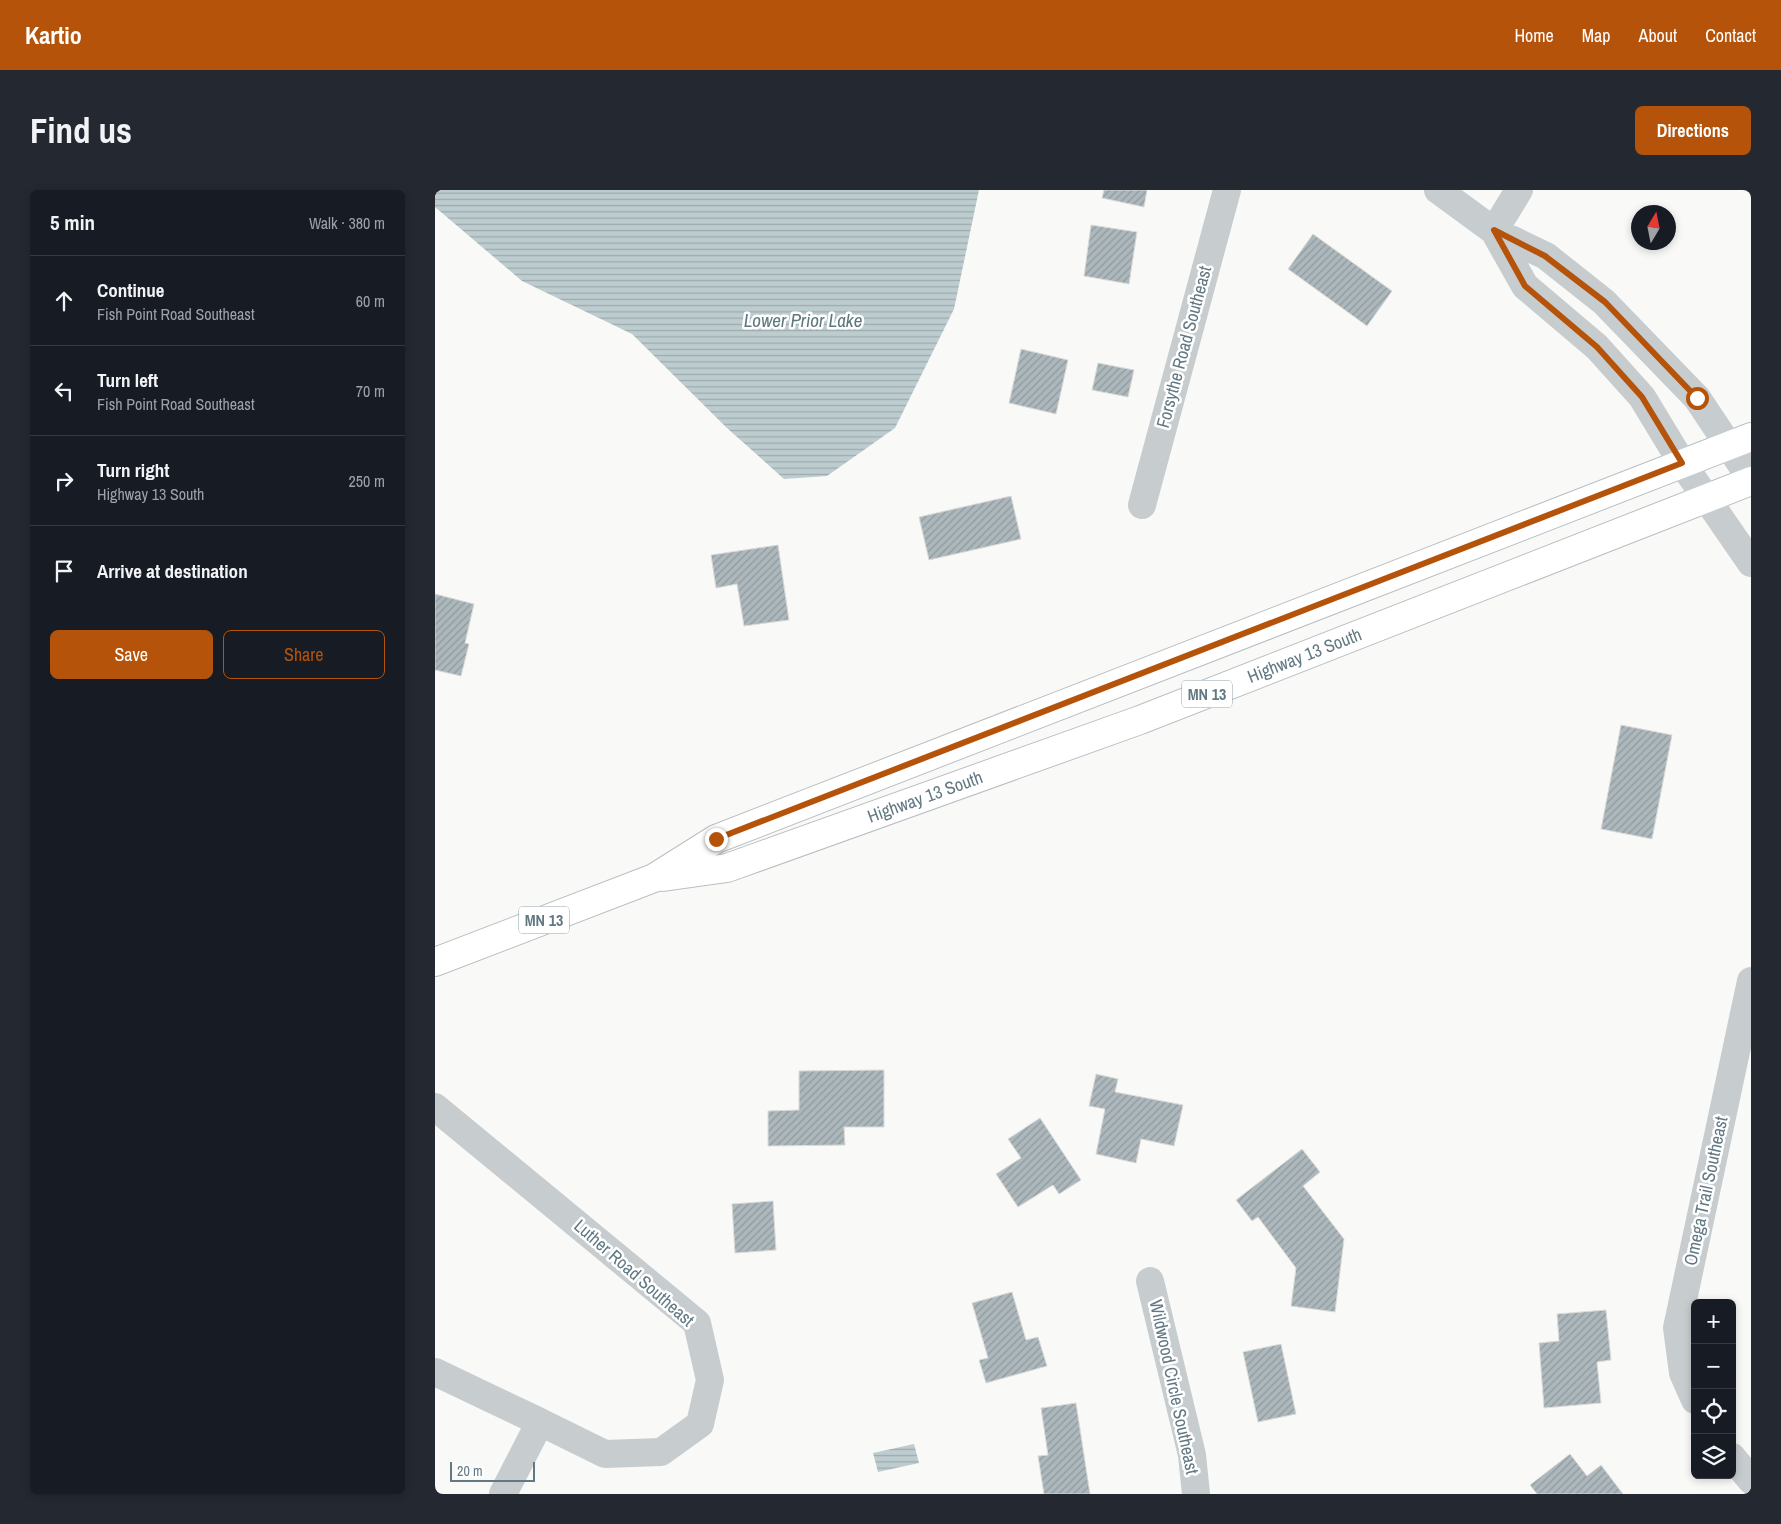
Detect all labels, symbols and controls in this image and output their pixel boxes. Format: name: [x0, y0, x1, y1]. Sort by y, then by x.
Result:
text: Kartio: [25, 19, 82, 51]
text: Home: [1514, 23, 1554, 48]
text: Map: [1582, 23, 1611, 48]
text: About: [1639, 23, 1677, 48]
text: Contact: [1705, 23, 1756, 48]
button: Directions: [1635, 106, 1751, 155]
text: Find us: [30, 107, 132, 154]
north arrow: [1631, 205, 1676, 250]
text: 5 min: [50, 208, 95, 237]
text: Walk · 380 m: [309, 212, 385, 234]
street label: Forsythe Road Southeast: [1150, 263, 1217, 431]
text: Continue: [97, 277, 165, 303]
icon: ahead: [50, 287, 78, 315]
text: 60 m: [356, 290, 385, 312]
text: Fish Point Road Southeast: [97, 303, 255, 325]
water label: Lower Prior Lake: [744, 307, 862, 333]
text: Turn left: [97, 367, 158, 393]
icon: left: [50, 377, 78, 405]
text: 70 m: [356, 380, 385, 402]
route start: [1686, 387, 1709, 410]
text: Fish Point Road Southeast: [97, 393, 255, 415]
text: Turn right: [97, 457, 169, 483]
icon: right: [50, 467, 78, 495]
text: 250 m: [349, 470, 385, 492]
text: Highway 13 South: [97, 483, 204, 505]
icon: arrive: [50, 557, 78, 585]
text: Arrive at destination: [97, 558, 248, 584]
street label: Highway 13 South: [1244, 622, 1365, 689]
button: Save: [50, 630, 213, 679]
button: Share: [223, 630, 385, 679]
road number: MN 13: [1182, 680, 1232, 708]
street label: Highway 13 South: [864, 764, 986, 829]
route end: [705, 828, 728, 851]
road number: MN 13: [519, 906, 569, 934]
street label: Omega Trail Southeast: [1678, 1114, 1734, 1268]
street label: Luther Road Southeast: [569, 1213, 700, 1332]
street label: Wildwood Circle Southeast: [1144, 1297, 1205, 1477]
map controls: [1691, 1299, 1736, 1479]
button: +: [1691, 1299, 1736, 1344]
button: −: [1691, 1344, 1736, 1389]
button: locate: [1691, 1389, 1736, 1434]
button: layers: [1691, 1434, 1736, 1479]
scale bar: [450, 1459, 535, 1482]
text: 20 m: [457, 1462, 483, 1480]

